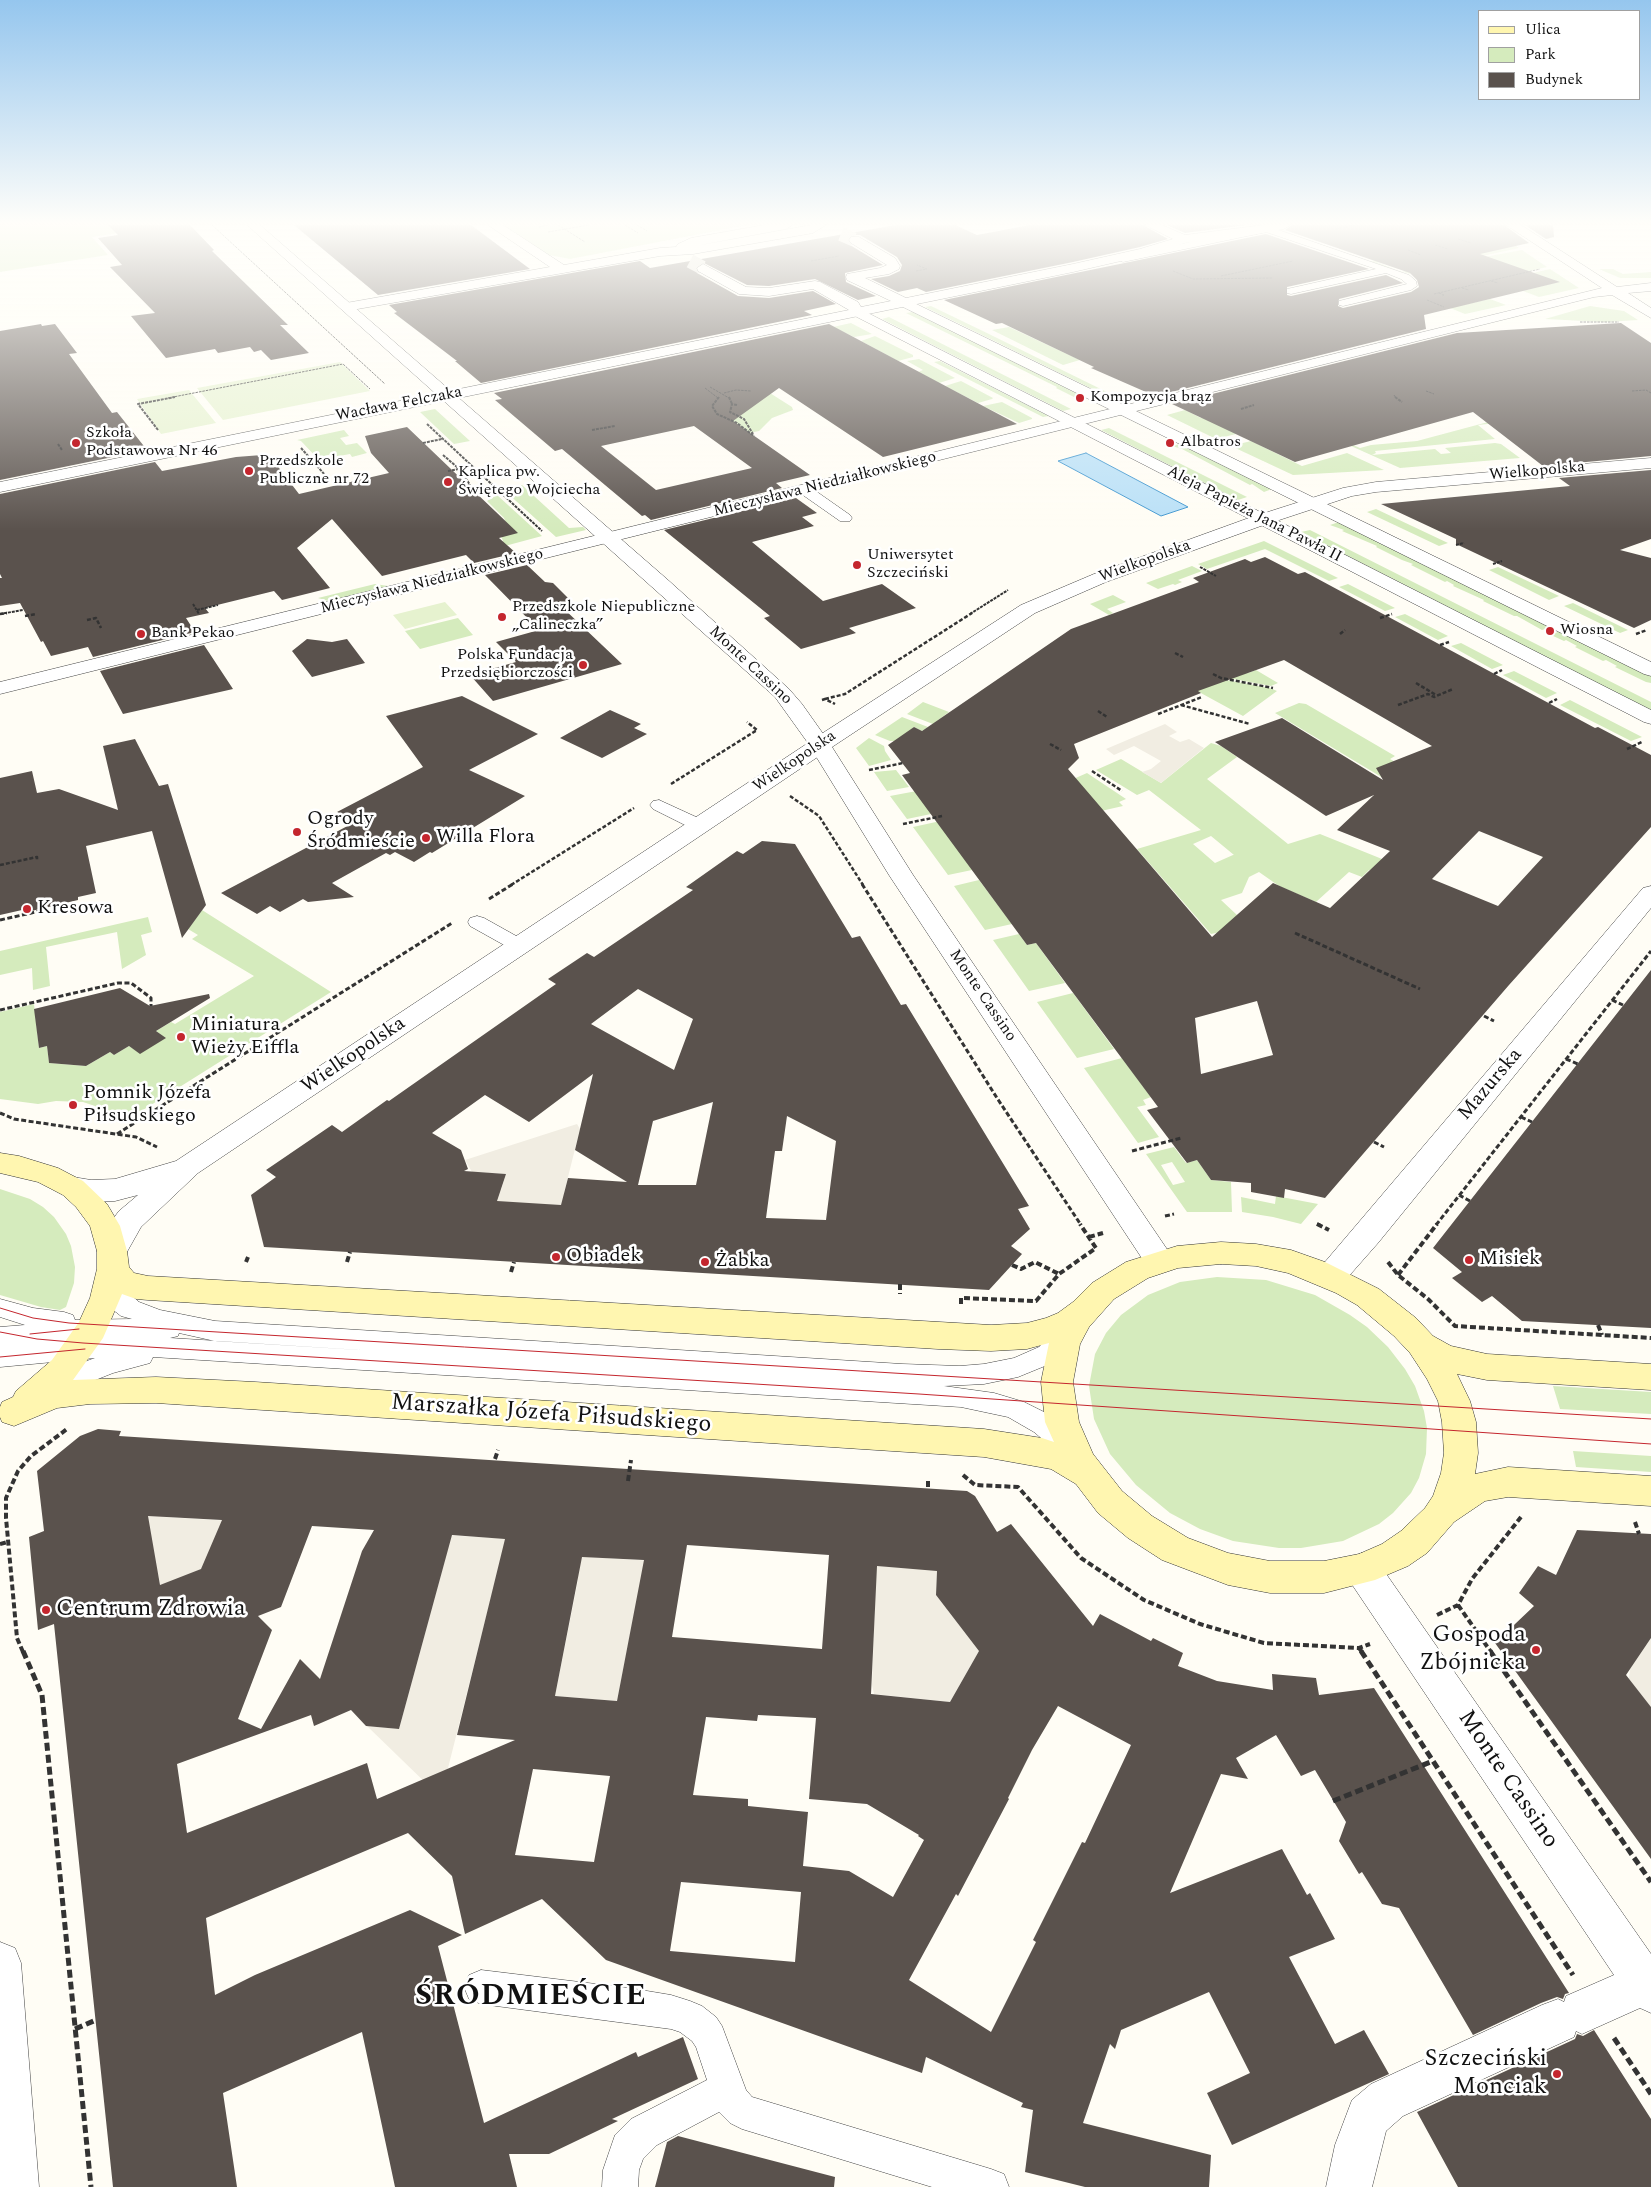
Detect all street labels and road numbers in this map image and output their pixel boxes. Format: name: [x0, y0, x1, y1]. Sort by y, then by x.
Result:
street label: Wacława Felczaka: [334, 383, 464, 427]
street label: Mieczysława Niedziałkowskiego: [712, 448, 938, 522]
street label: Wielkopolska: [1488, 458, 1586, 486]
street label: Aleja Papieża Jana Pawła II: [1163, 462, 1345, 568]
street label: Wielkopolska: [1097, 537, 1193, 587]
street label: Mieczysława Niedziałkowskiego: [319, 545, 545, 619]
street label: Monte Cassino: [704, 623, 796, 709]
street label: Wielkopolska: [750, 727, 840, 797]
street label: Monte Cassino: [944, 946, 1020, 1046]
street label: Wielkopolska: [297, 1012, 411, 1100]
street label: Mazurska: [1454, 1044, 1528, 1126]
street label: Marszałka Józefa Piłsudskiego: [390, 1389, 712, 1441]
street label: Monte Cassino: [1450, 1706, 1564, 1854]

